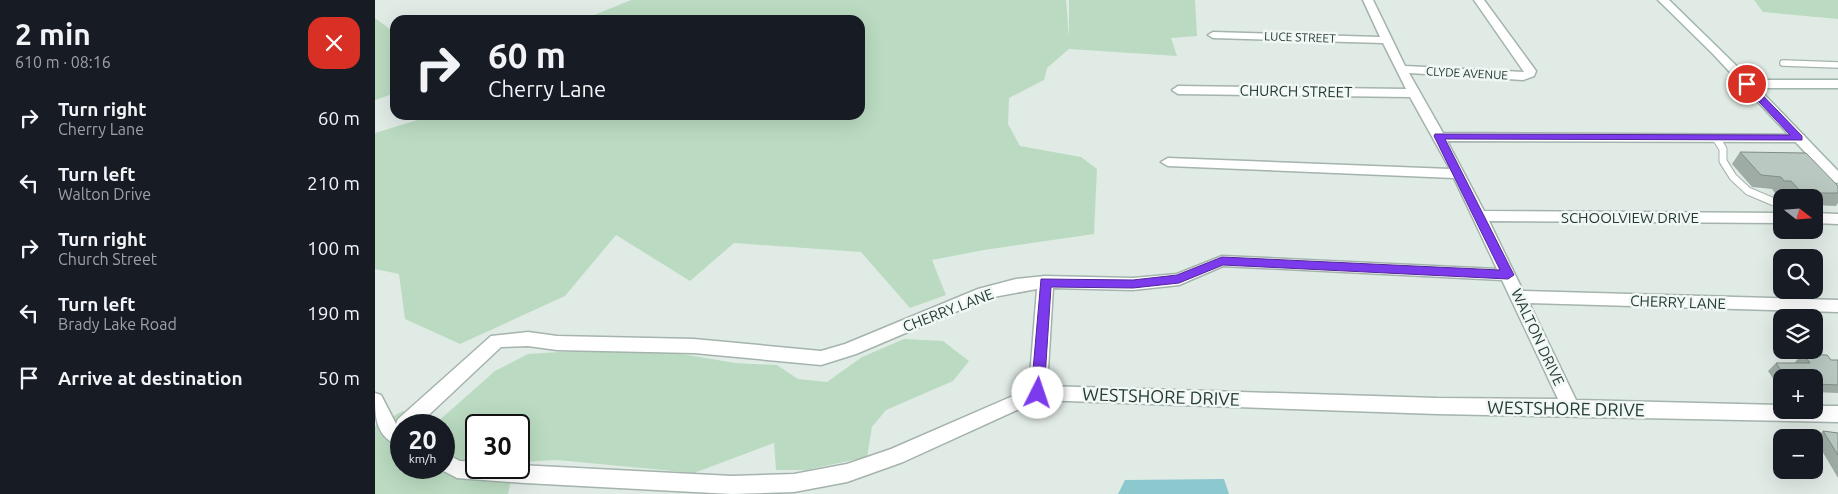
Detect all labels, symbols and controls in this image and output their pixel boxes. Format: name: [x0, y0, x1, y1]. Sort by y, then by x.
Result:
text: 2 min: [15, 17, 91, 51]
button: close: [308, 17, 360, 69]
street label: LUCE STREET: [1264, 29, 1336, 45]
icon: right: [405, 35, 470, 100]
text: 60 m: [488, 35, 566, 75]
text: 610 m · 08:16: [15, 53, 111, 71]
pin: [1726, 63, 1768, 105]
street label: CLYDE AVENUE: [1426, 64, 1509, 82]
icon: arrive: [1733, 70, 1761, 98]
text: Cherry Lane: [488, 76, 606, 101]
street label: CHURCH STREET: [1239, 82, 1353, 100]
text: Turn right: [58, 98, 146, 120]
icon: right: [15, 104, 43, 132]
text: 60 m: [318, 107, 360, 129]
text: Cherry Lane: [58, 120, 144, 138]
text: Turn left: [58, 163, 136, 185]
icon: left: [15, 169, 43, 197]
text: 210 m: [307, 172, 360, 194]
text: Walton Drive: [58, 185, 151, 203]
north arrow: [1773, 189, 1823, 239]
map controls: [1773, 189, 1823, 479]
street label: SCHOOLVIEW DRIVE: [1561, 209, 1699, 226]
text: Turn right: [58, 228, 146, 250]
icon: right: [15, 234, 43, 262]
text: 100 m: [307, 237, 360, 259]
button: search: [1773, 249, 1823, 299]
text: Church Street: [58, 250, 157, 268]
street label: CHERRY LANE: [900, 285, 996, 335]
street label: WALTON DRIVE: [1508, 286, 1568, 388]
street label: CHERRY LANE: [1630, 292, 1726, 312]
text: Turn left: [58, 293, 136, 315]
icon: left: [15, 299, 43, 327]
text: 190 m: [307, 302, 360, 324]
button: layers: [1773, 309, 1823, 359]
text: Brady Lake Road: [58, 315, 177, 333]
icon: arrive: [15, 364, 43, 392]
position arrow: [1011, 366, 1063, 418]
text: Arrive at destination: [58, 367, 243, 389]
text: 50 m: [318, 367, 360, 389]
button: +: [1773, 369, 1823, 419]
street label: WESTSHORE DRIVE: [1082, 383, 1240, 409]
street label: WESTSHORE DRIVE: [1487, 397, 1645, 419]
speed limit sign: 30: [465, 414, 530, 479]
text: 20: [408, 426, 437, 454]
button: −: [1773, 429, 1823, 479]
text: km/h: [409, 452, 436, 465]

